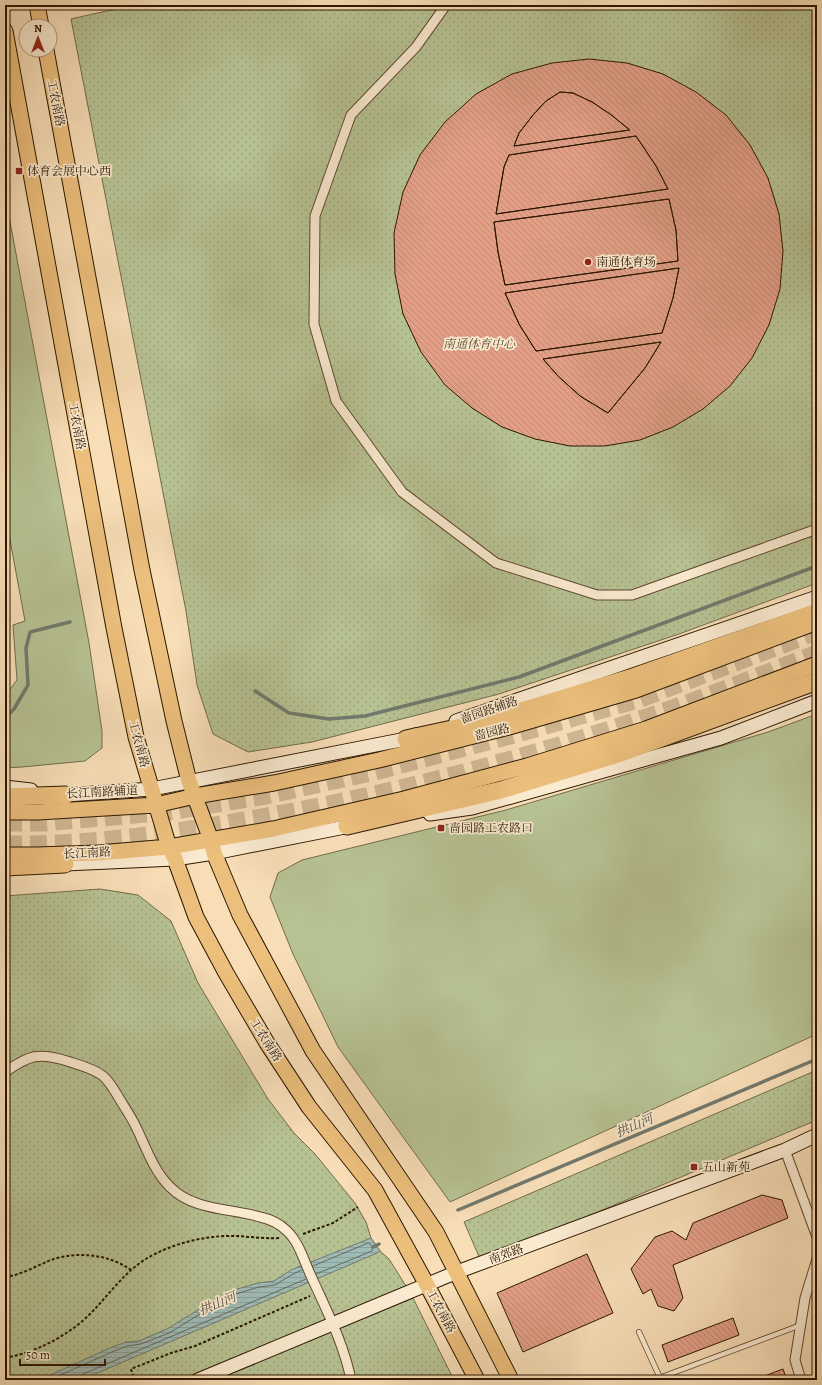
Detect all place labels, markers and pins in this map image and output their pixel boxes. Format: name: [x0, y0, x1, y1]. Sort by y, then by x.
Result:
place label: 体育会展中心西: [27, 163, 111, 179]
marker: 体育会展中心西: [14, 166, 24, 176]
place label: 南通体育场: [596, 254, 656, 270]
marker: 南通体育场: [583, 257, 593, 267]
place label: 啬园路工农路口: [449, 820, 533, 836]
marker: 啬园路工农路口: [436, 823, 446, 833]
place label: 五山新苑: [702, 1159, 750, 1175]
marker: 五山新苑: [689, 1162, 699, 1172]

